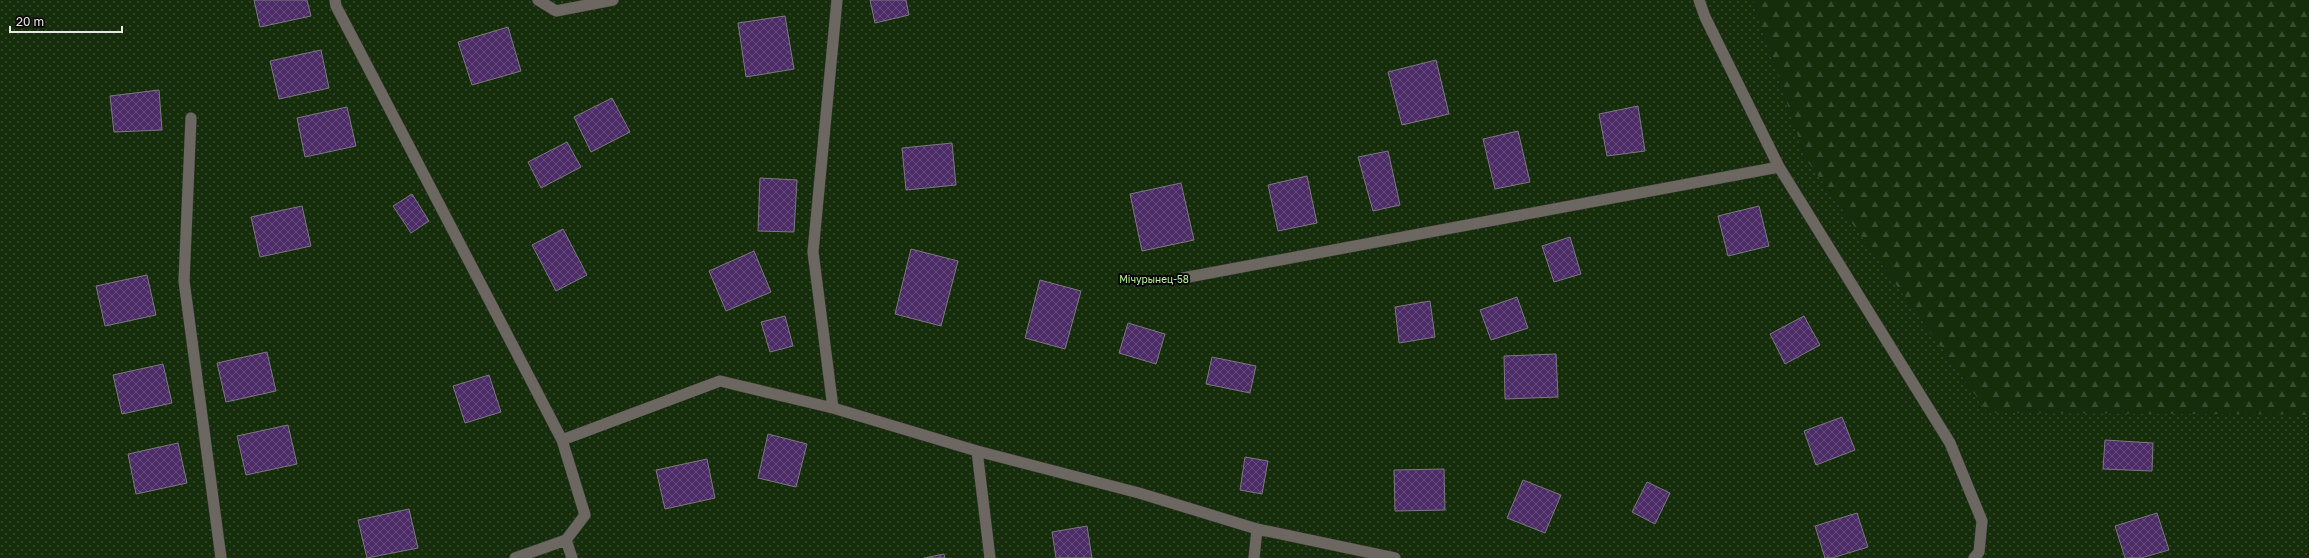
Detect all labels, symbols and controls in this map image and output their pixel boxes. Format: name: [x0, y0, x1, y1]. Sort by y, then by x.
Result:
scale bar: [10, 8, 122, 34]
text: 20 m: [16, 14, 44, 29]
park label: Мічурынец-58: [1119, 273, 1189, 285]

